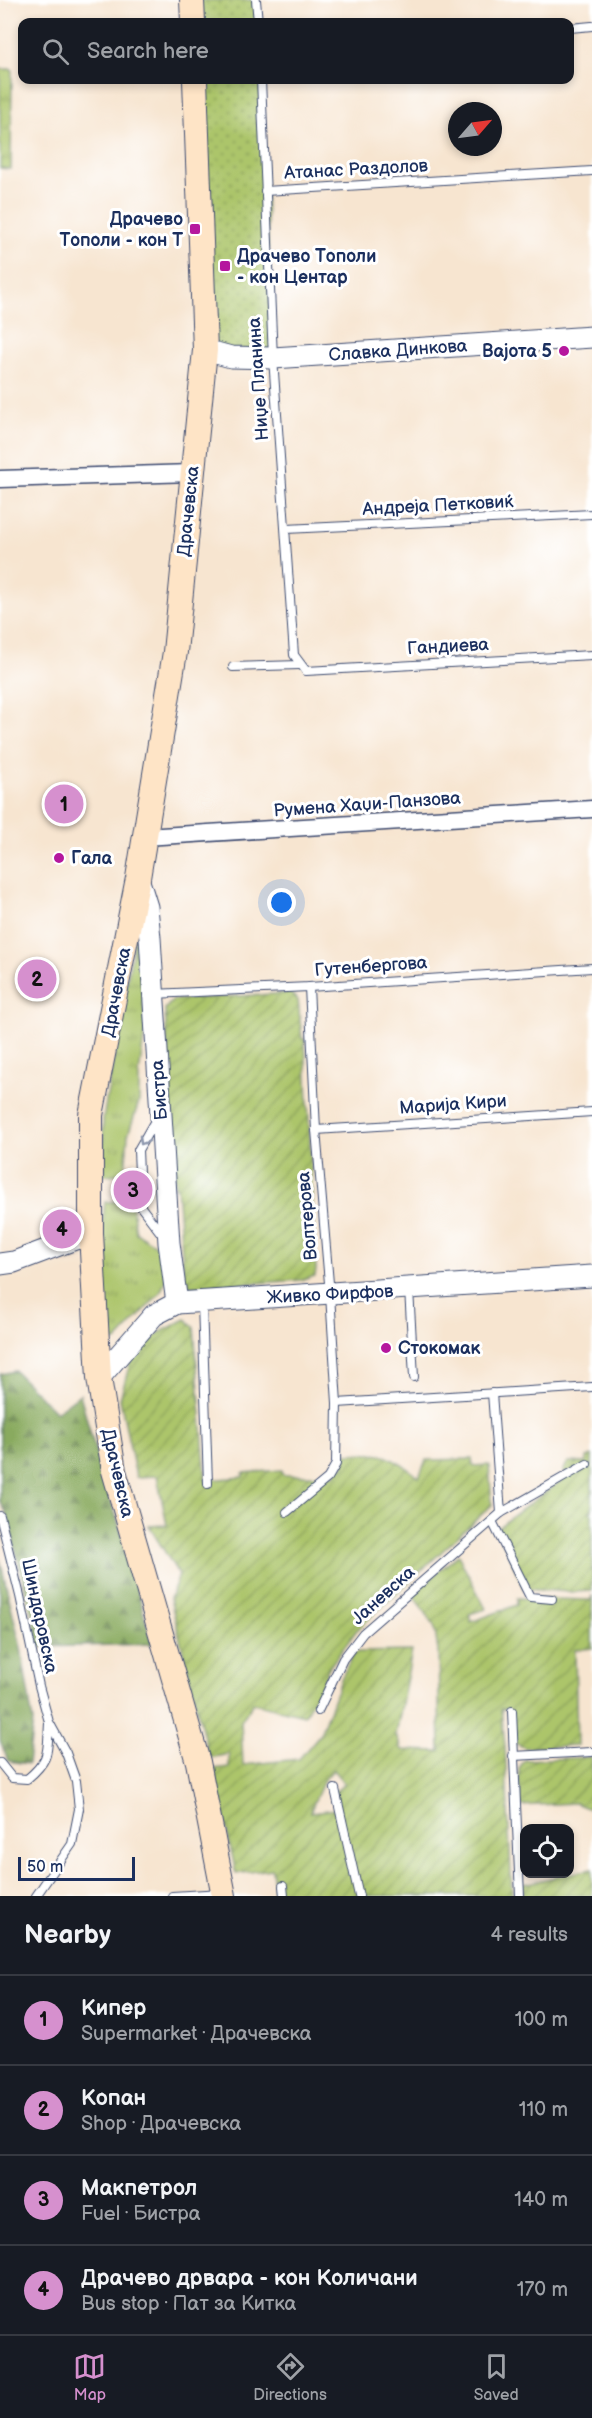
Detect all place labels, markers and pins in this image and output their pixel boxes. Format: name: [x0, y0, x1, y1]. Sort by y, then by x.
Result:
place label: Драчево Тополи - кон Т: [59, 209, 183, 251]
marker: Драчево Тополи - кон Т: [188, 222, 202, 236]
place label: Драчево Тополи - кон Центар: [237, 246, 376, 288]
marker: Драчево Тополи - кон Центар: [218, 259, 232, 273]
place label: Вајота 5: [482, 341, 552, 362]
marker: Вајота 5: [557, 344, 571, 358]
pin: 1: [44, 782, 84, 826]
place label: Гала: [71, 848, 113, 869]
marker: Гала: [52, 851, 66, 865]
pin: 2: [18, 956, 57, 1002]
pin: 3: [114, 1168, 152, 1212]
pin: 4: [42, 1206, 82, 1252]
place label: Стокомак: [398, 1338, 481, 1359]
marker: Стокомак: [379, 1341, 393, 1355]

